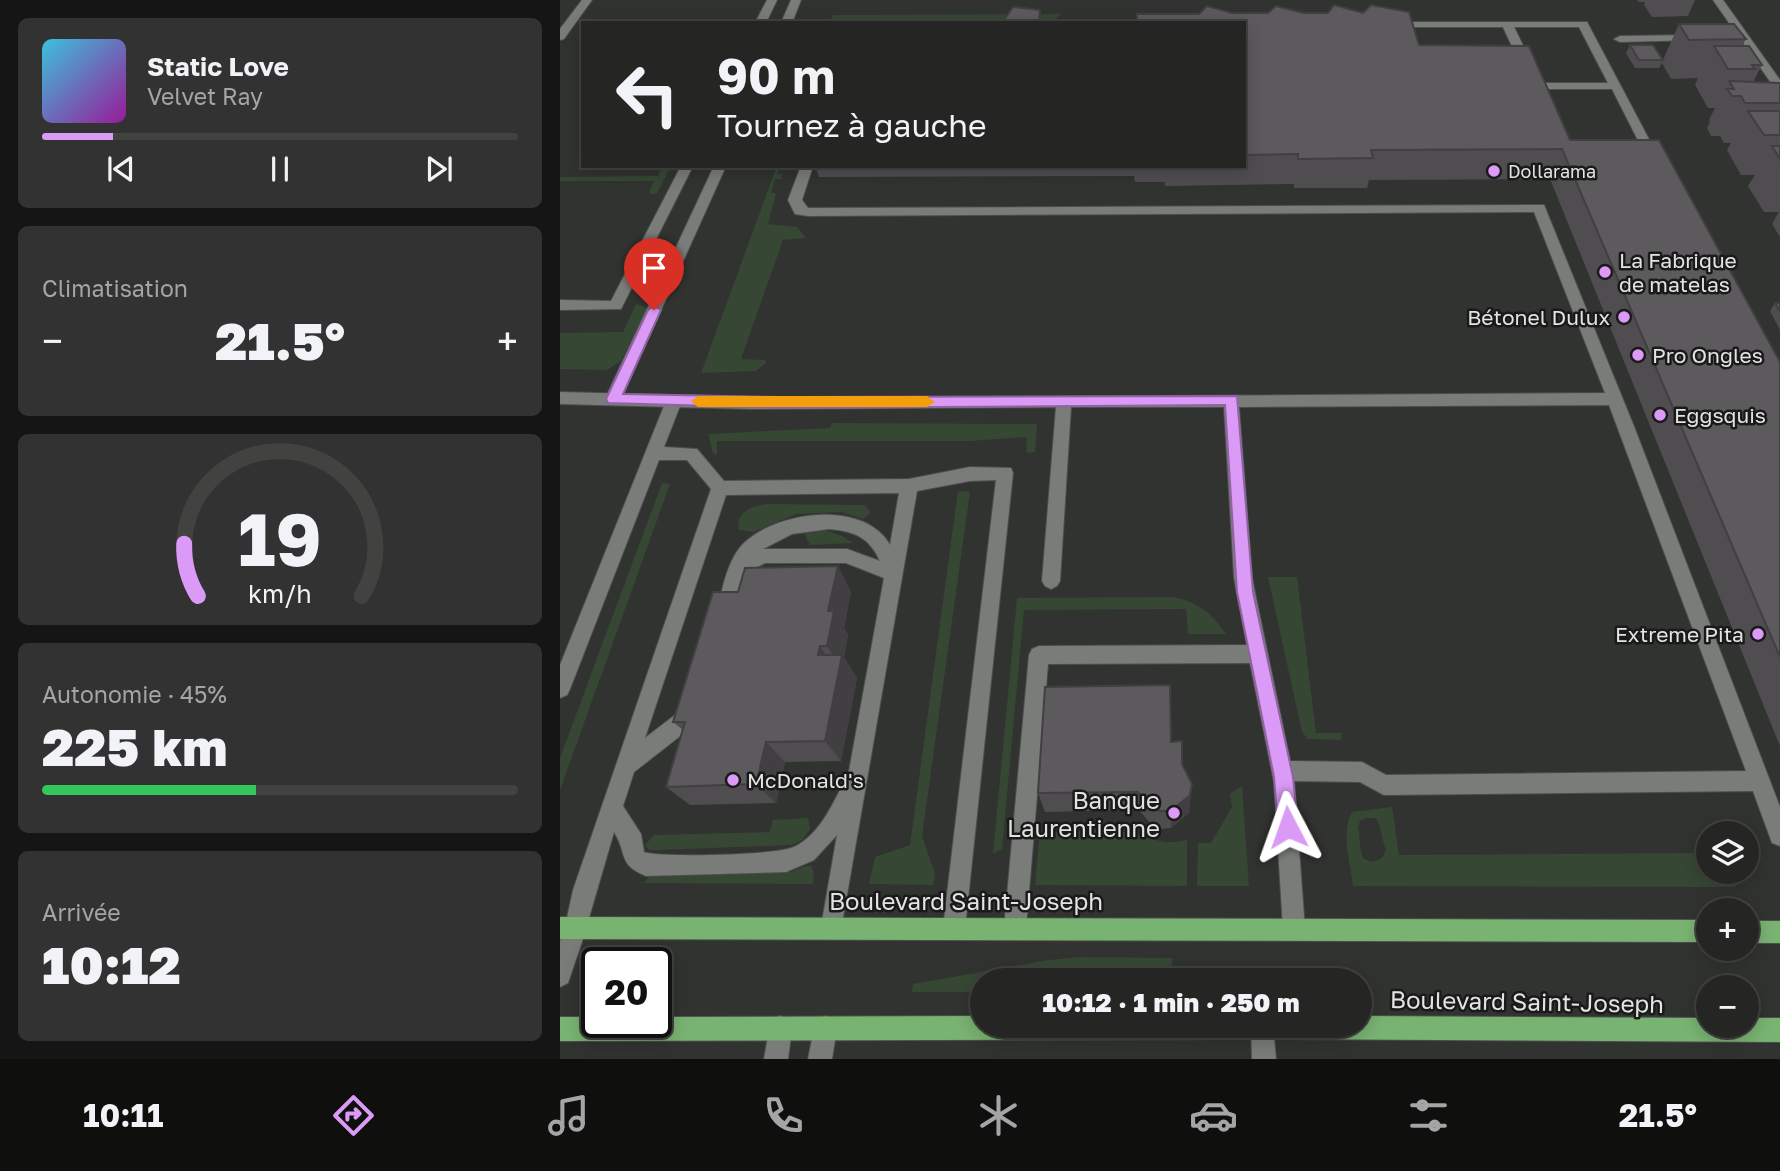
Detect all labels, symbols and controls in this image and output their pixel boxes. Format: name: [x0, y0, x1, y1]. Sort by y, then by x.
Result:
text: 90 m: [717, 46, 835, 105]
icon: left: [602, 49, 693, 140]
text: Static Love: [147, 51, 289, 82]
text: Velvet Ray: [147, 82, 263, 110]
text: Tournez à gauche: [717, 106, 986, 144]
icon: previous: [102, 150, 140, 188]
icon: pause: [261, 150, 299, 188]
icon: next: [420, 150, 458, 188]
place label: Dollarama: [1508, 160, 1596, 182]
marker: Dollarama: [1486, 163, 1502, 179]
pin: [624, 238, 684, 310]
place label: La Fabrique de matelas: [1619, 247, 1737, 297]
icon: arrive: [635, 249, 673, 287]
marker: La Fabrique de matelas: [1597, 264, 1613, 280]
text: Climatisation: [42, 274, 188, 302]
place label: Bétonel Dulux: [1467, 304, 1610, 330]
text: 21.5°: [215, 309, 345, 371]
marker: Bétonel Dulux: [1616, 309, 1632, 325]
text: −: [42, 318, 63, 363]
text: +: [497, 318, 518, 363]
place label: Pro Ongles: [1652, 342, 1763, 368]
marker: Pro Ongles: [1630, 347, 1646, 363]
place label: Eggsquis: [1674, 402, 1766, 428]
marker: Eggsquis: [1652, 407, 1668, 423]
text: 19: [238, 495, 322, 582]
text: km/h: [248, 577, 312, 608]
place label: Extreme Pita: [1615, 621, 1744, 647]
marker: Extreme Pita: [1750, 626, 1766, 642]
text: Autonomie · 45%: [42, 680, 227, 708]
text: 225 km: [42, 715, 228, 777]
place label: McDonald's: [747, 767, 864, 793]
marker: McDonald's: [725, 772, 741, 788]
place label: Banque Laurentienne: [1007, 785, 1160, 842]
position arrow: [1251, 790, 1325, 864]
marker: Banque Laurentienne: [1166, 805, 1182, 821]
map controls: [1696, 821, 1759, 1038]
button: layers: [1696, 821, 1759, 884]
street label: Boulevard Saint-Joseph: [829, 886, 1103, 915]
text: Arrivée: [42, 898, 121, 926]
button: +: [1696, 898, 1759, 961]
text: 10:12: [42, 933, 181, 995]
speed limit sign: 20: [581, 947, 672, 1038]
button: −: [1696, 975, 1759, 1038]
street label: Boulevard Saint-Joseph: [1390, 984, 1664, 1018]
text: 10:12 · 1 min · 250 m: [1042, 987, 1300, 1018]
icon: directions: [329, 1091, 378, 1140]
icon: music: [544, 1091, 593, 1140]
icon: phone: [759, 1091, 808, 1140]
icon: climate: [974, 1091, 1023, 1140]
icon: car: [1189, 1091, 1238, 1140]
icon: filters: [1404, 1091, 1453, 1140]
text: 10:11: [83, 1096, 163, 1134]
text: 21.5°: [1619, 1096, 1697, 1134]

